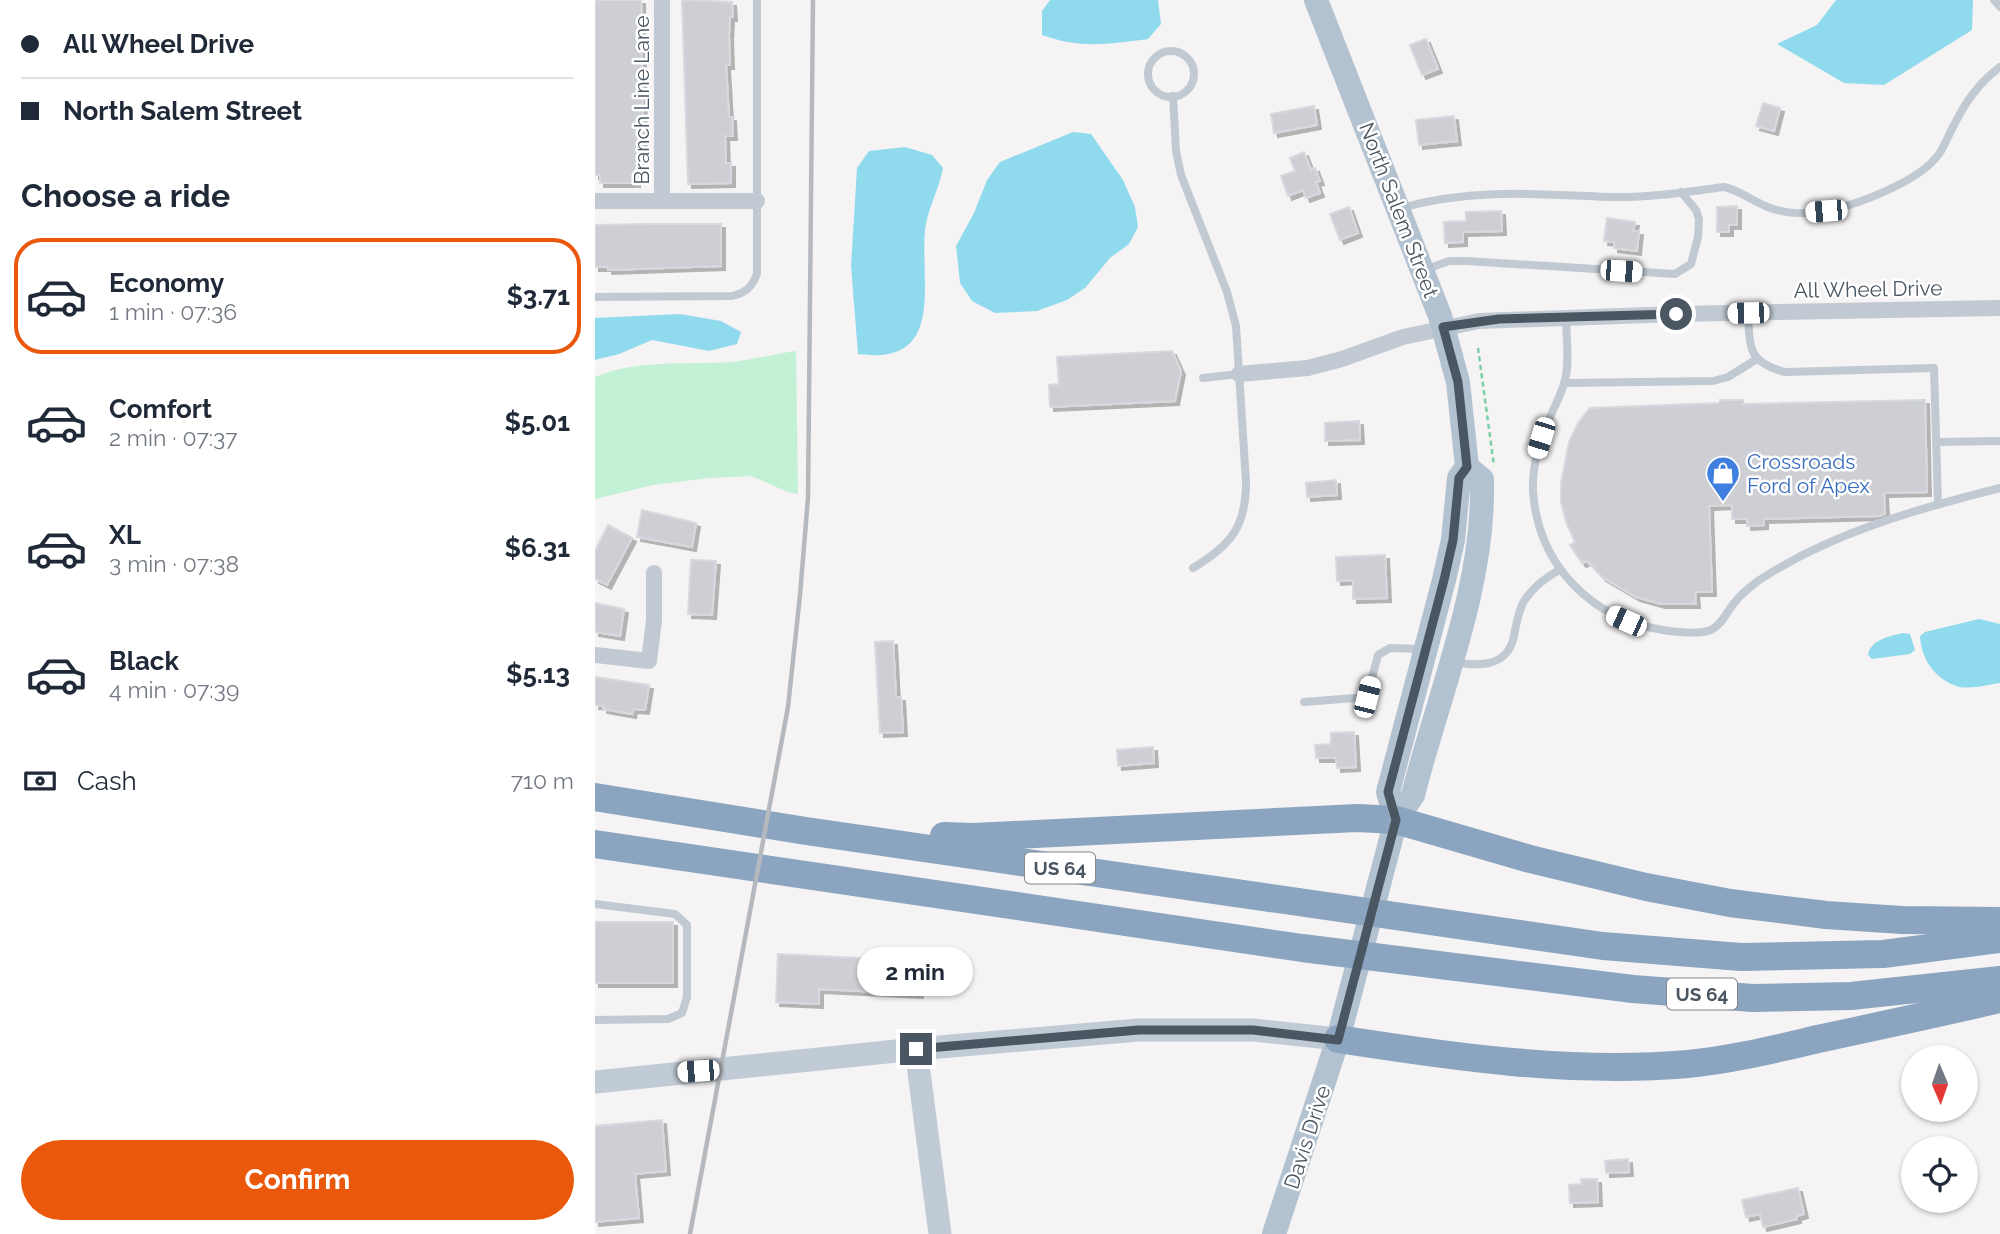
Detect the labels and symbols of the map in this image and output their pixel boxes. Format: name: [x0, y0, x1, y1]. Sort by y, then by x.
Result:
street label: Branch Line Lane: [629, 15, 654, 185]
street label: North Salem Street: [1354, 119, 1444, 301]
car: [1805, 199, 1848, 223]
car: [1600, 259, 1643, 283]
street label: All Wheel Drive: [1793, 275, 1943, 303]
route start: [1660, 298, 1692, 330]
car: [1727, 302, 1770, 324]
car: [1525, 415, 1558, 461]
place label: Crossroads Ford of Apex: [1747, 449, 1870, 498]
shop icon: Crossroads Ford of Apex: [1704, 454, 1742, 503]
car: [1603, 603, 1650, 639]
car: [1352, 674, 1383, 720]
road number: US 64: [1025, 852, 1095, 884]
callout: 2 min: [858, 948, 974, 996]
road number: US 64: [1667, 978, 1737, 1010]
route end: [900, 1033, 932, 1065]
north arrow: [1901, 1045, 1977, 1122]
car: [677, 1059, 720, 1083]
street label: Davis Drive: [1279, 1082, 1335, 1192]

